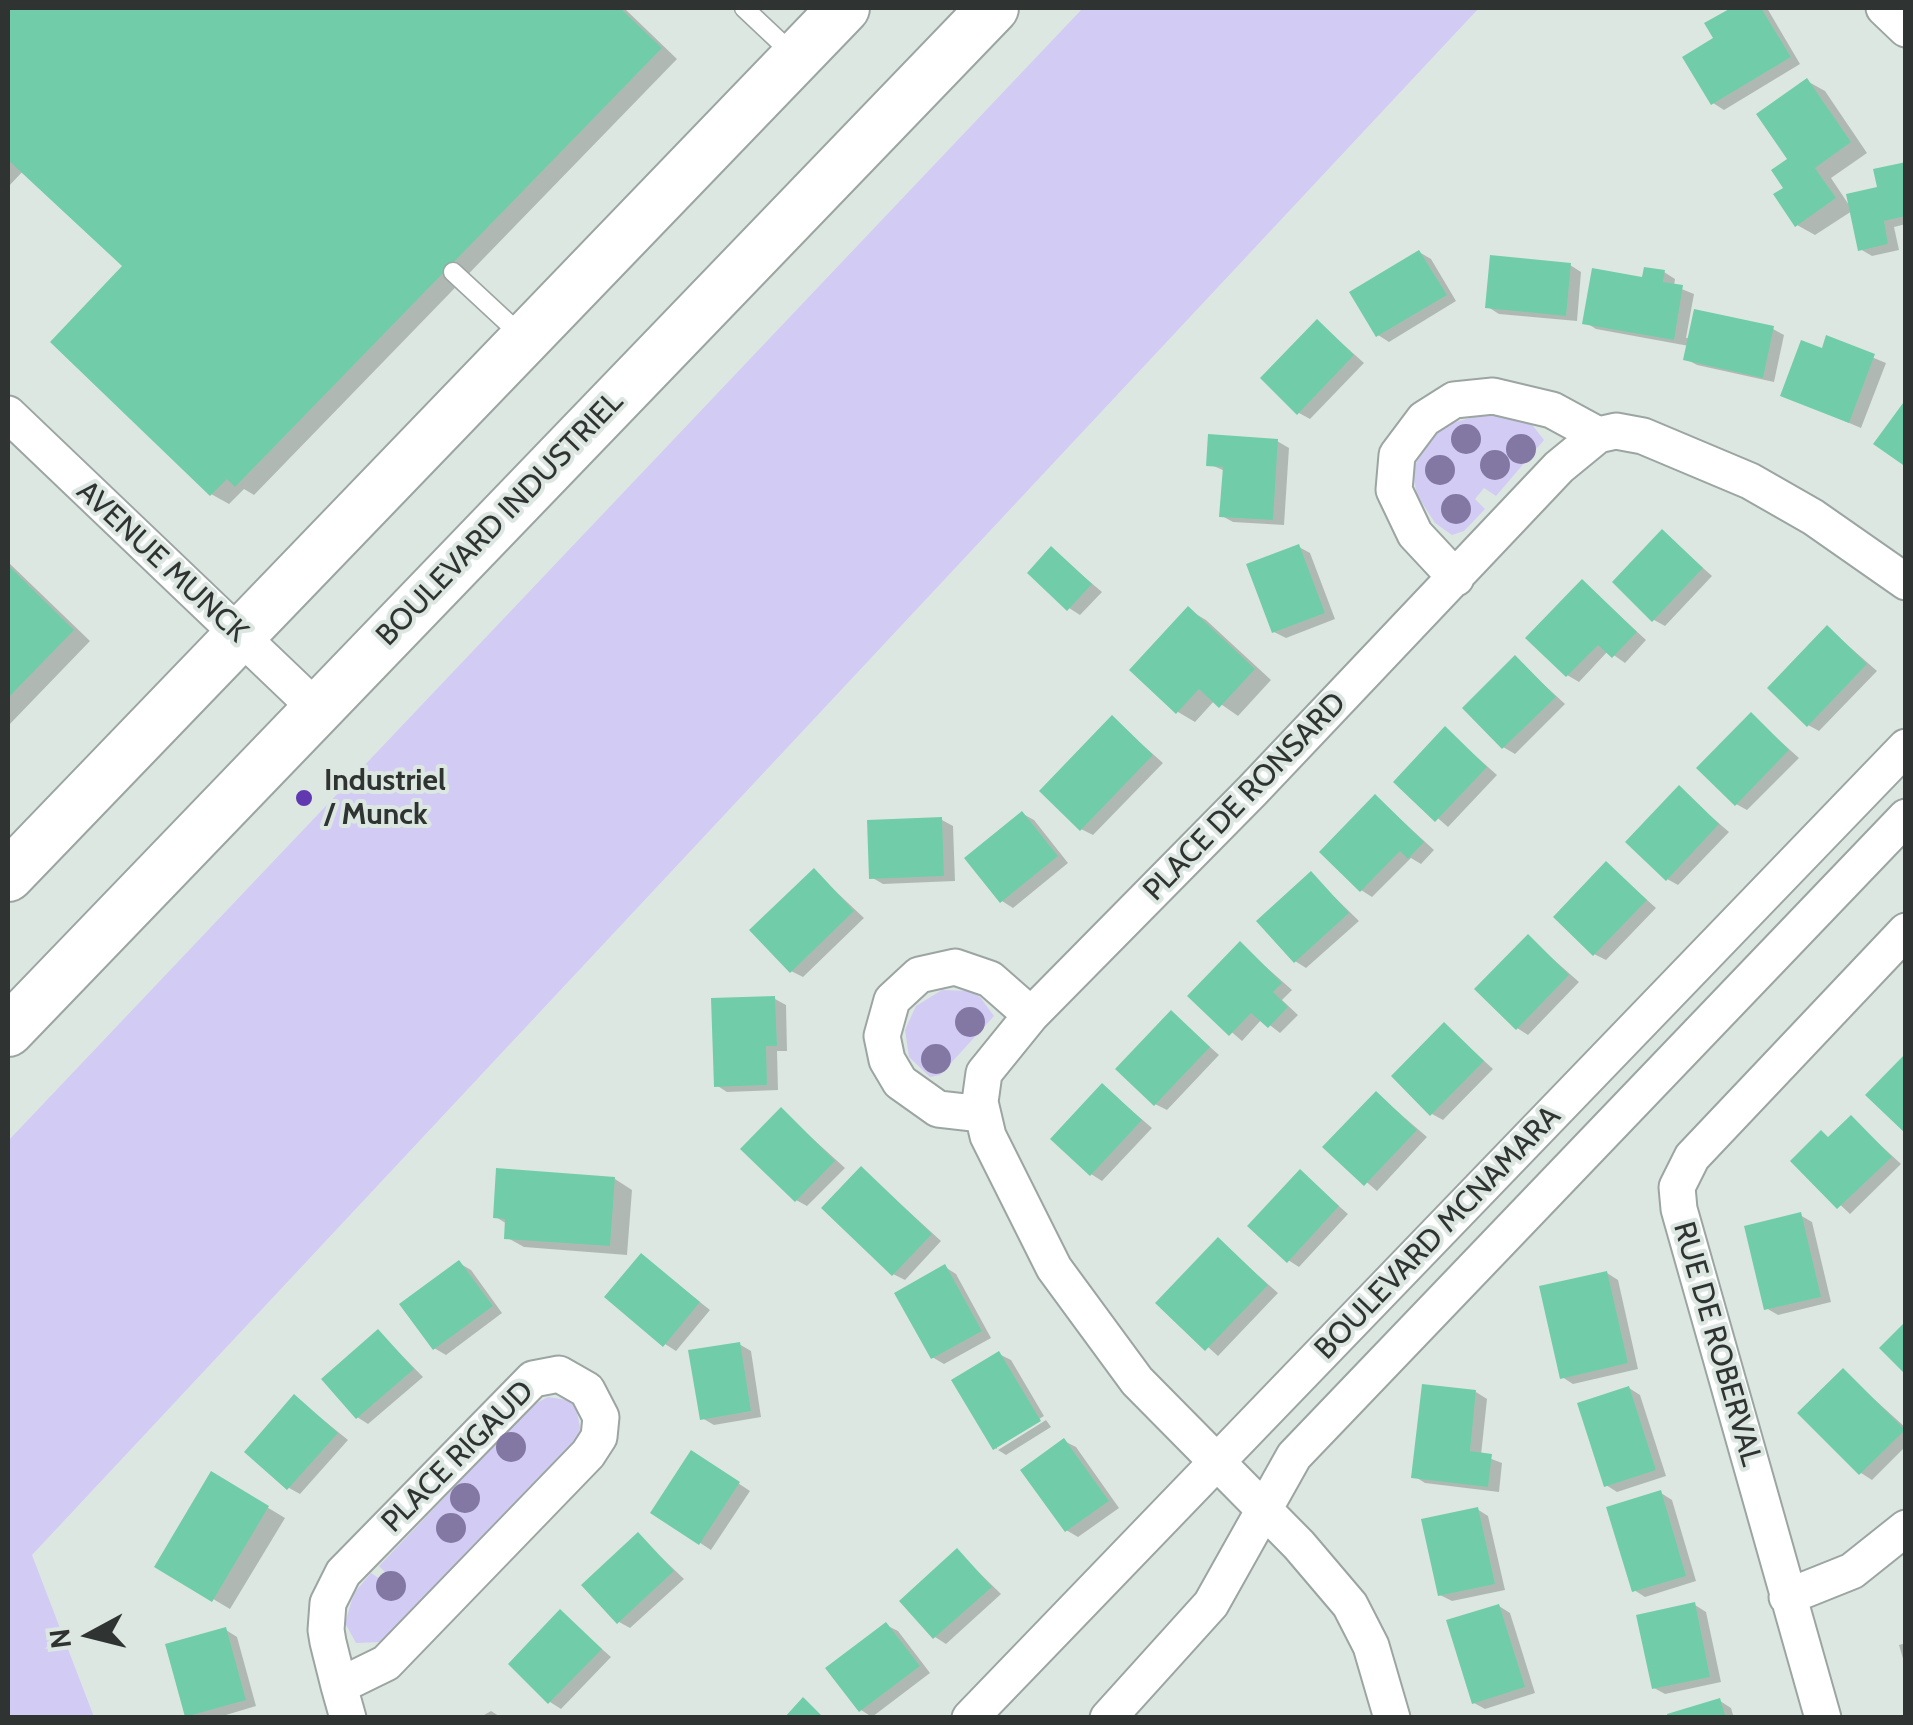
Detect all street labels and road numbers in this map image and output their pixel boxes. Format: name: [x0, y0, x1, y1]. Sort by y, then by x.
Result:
street label: BOULEVARD INDUSTRIEL: [369, 384, 631, 654]
street label: AVENUE MUNCK: [69, 474, 255, 650]
street label: PLACE DE RONSARD: [1136, 685, 1354, 909]
street label: BOULEVARD MCNAMARA: [1308, 1099, 1568, 1367]
street label: RUE DE ROBERVAL: [1665, 1218, 1769, 1470]
street label: PLACE RIGAUD: [375, 1374, 541, 1540]

